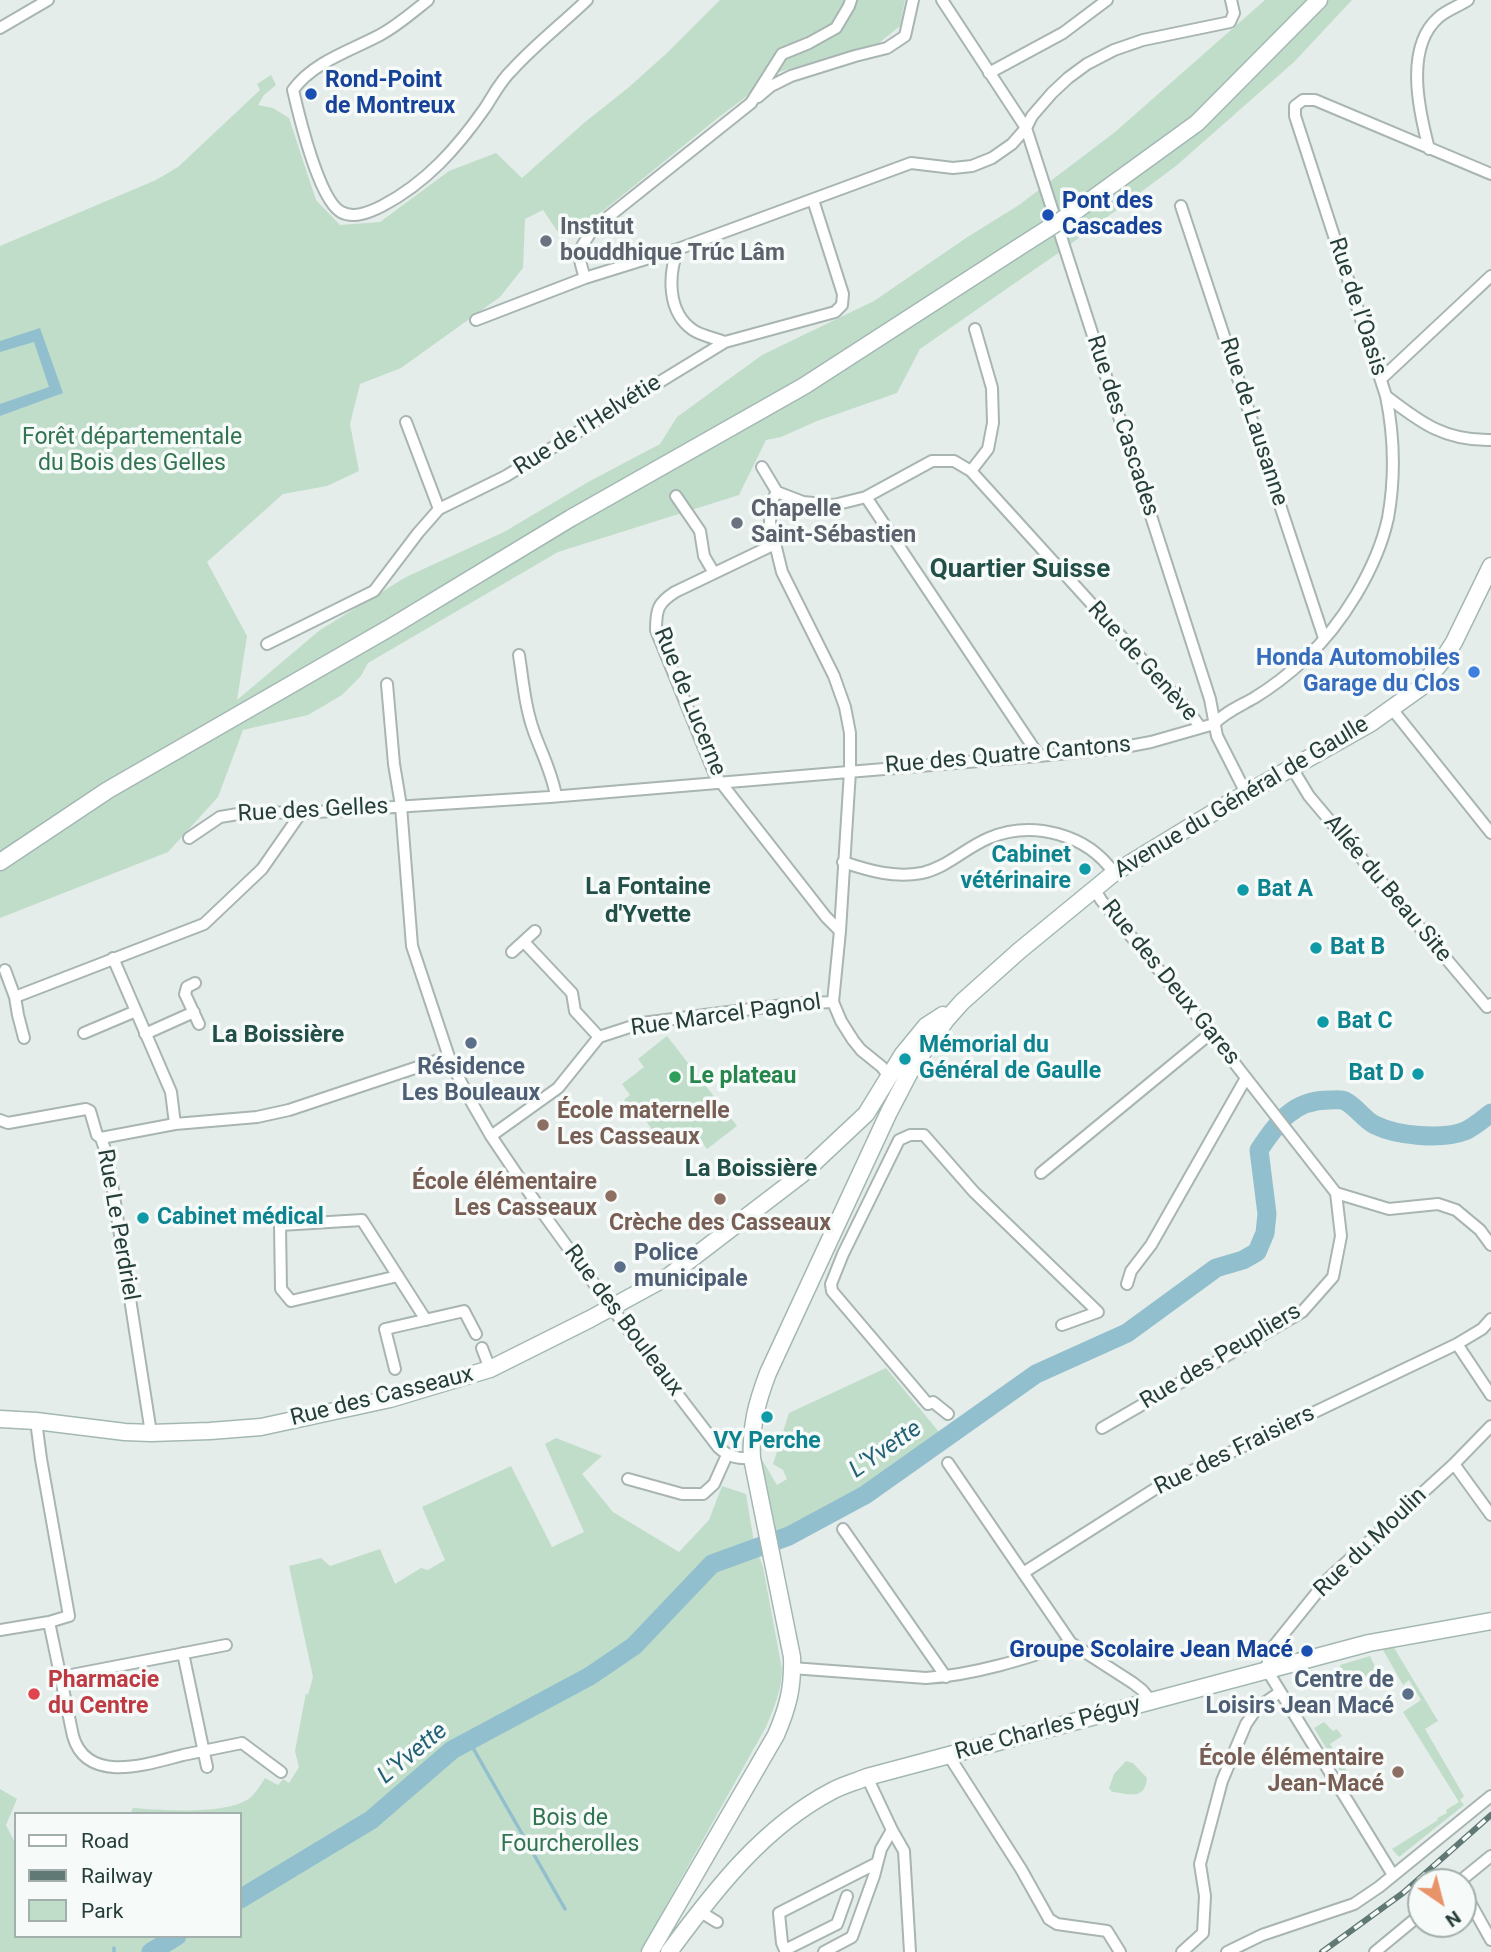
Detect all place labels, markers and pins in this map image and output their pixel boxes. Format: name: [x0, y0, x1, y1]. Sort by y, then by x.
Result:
place label: Rond-Point de Montreux: [325, 67, 455, 121]
marker: Rond-Point de Montreux: [303, 86, 319, 102]
place label: Pont des Cascades: [1062, 188, 1163, 242]
marker: Pont des Cascades: [1040, 207, 1056, 223]
place label: Institut bouddhique Trúc Lâm: [560, 214, 785, 268]
marker: Institut bouddhique Trúc Lâm: [538, 233, 554, 249]
place label: Chapelle Saint-Sébastien: [751, 496, 916, 550]
marker: Chapelle Saint-Sébastien: [729, 515, 745, 531]
place label: Honda Automobiles Garage du Clos: [1256, 645, 1460, 699]
marker: Honda Automobiles Garage du Clos: [1466, 664, 1482, 680]
place label: Cabinet vétérinaire: [960, 842, 1071, 896]
marker: Cabinet vétérinaire: [1077, 861, 1093, 877]
place label: Bat A: [1257, 876, 1313, 904]
marker: Bat A: [1235, 882, 1251, 898]
place label: Bat B: [1330, 934, 1385, 962]
marker: Bat B: [1308, 940, 1324, 956]
place label: Bat C: [1337, 1008, 1393, 1036]
marker: Bat C: [1315, 1014, 1331, 1030]
place label: Mémorial du Général de Gaulle: [919, 1032, 1101, 1086]
marker: Résidence Les Bouleaux: [463, 1035, 479, 1051]
marker: Mémorial du Général de Gaulle: [897, 1051, 913, 1067]
place label: Résidence Les Bouleaux: [402, 1054, 540, 1108]
place label: Bat D: [1349, 1060, 1404, 1088]
place label: Le plateau: [689, 1063, 796, 1091]
marker: Bat D: [1410, 1066, 1426, 1082]
marker: Le plateau: [667, 1069, 683, 1085]
place label: École maternelle Les Casseaux: [557, 1098, 730, 1152]
marker: École maternelle Les Casseaux: [535, 1117, 551, 1133]
place label: École élémentaire Les Casseaux: [412, 1169, 597, 1223]
marker: École élémentaire Les Casseaux: [603, 1188, 619, 1204]
marker: Crèche des Casseaux: [712, 1191, 728, 1207]
place label: Cabinet médical: [157, 1204, 324, 1232]
marker: Cabinet médical: [135, 1210, 151, 1226]
place label: Crèche des Casseaux: [609, 1210, 831, 1238]
place label: Police municipale: [634, 1240, 748, 1294]
marker: Police municipale: [612, 1259, 628, 1275]
marker: VY Perche: [759, 1409, 775, 1425]
place label: VY Perche: [713, 1428, 821, 1456]
place label: Groupe Scolaire Jean Macé: [1009, 1637, 1293, 1665]
marker: Groupe Scolaire Jean Macé: [1299, 1643, 1315, 1659]
place label: Pharmacie du Centre: [48, 1667, 159, 1721]
place label: Centre de Loisirs Jean Macé: [1206, 1667, 1394, 1721]
marker: Pharmacie du Centre: [26, 1686, 42, 1702]
marker: Centre de Loisirs Jean Macé: [1400, 1686, 1416, 1702]
place label: École élémentaire Jean-Macé: [1199, 1745, 1384, 1799]
marker: École élémentaire Jean-Macé: [1390, 1764, 1406, 1780]

